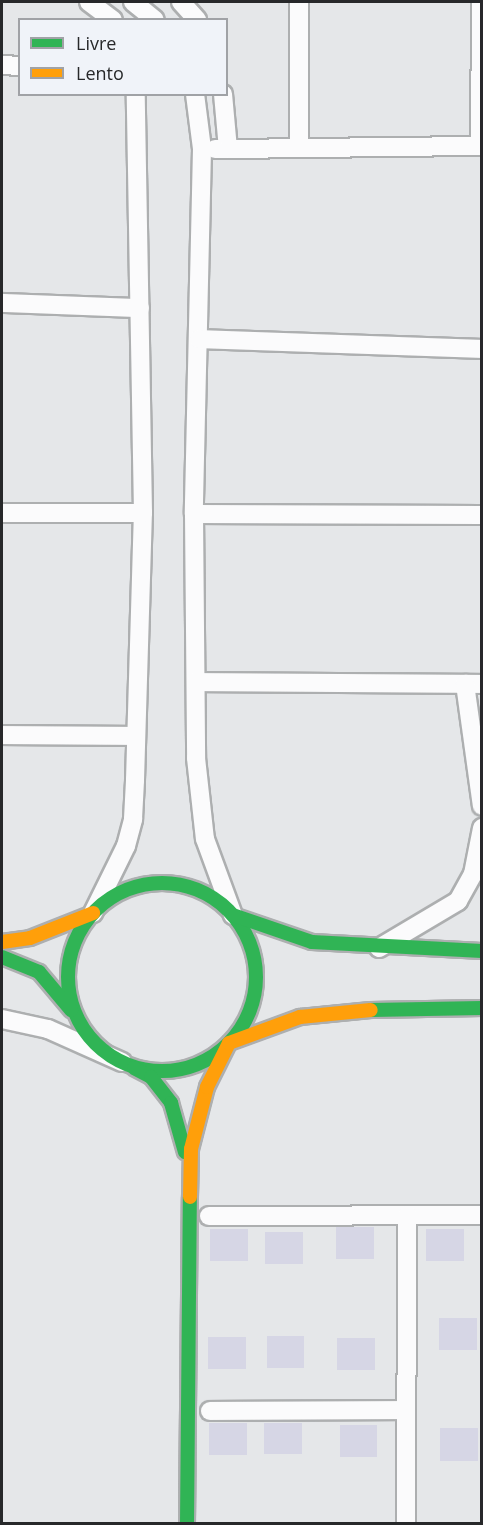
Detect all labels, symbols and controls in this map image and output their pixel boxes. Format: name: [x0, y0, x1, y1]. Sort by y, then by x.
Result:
legend: [18, 18, 228, 96]
text: Livre: [76, 31, 116, 55]
text: Lento: [76, 61, 124, 85]

